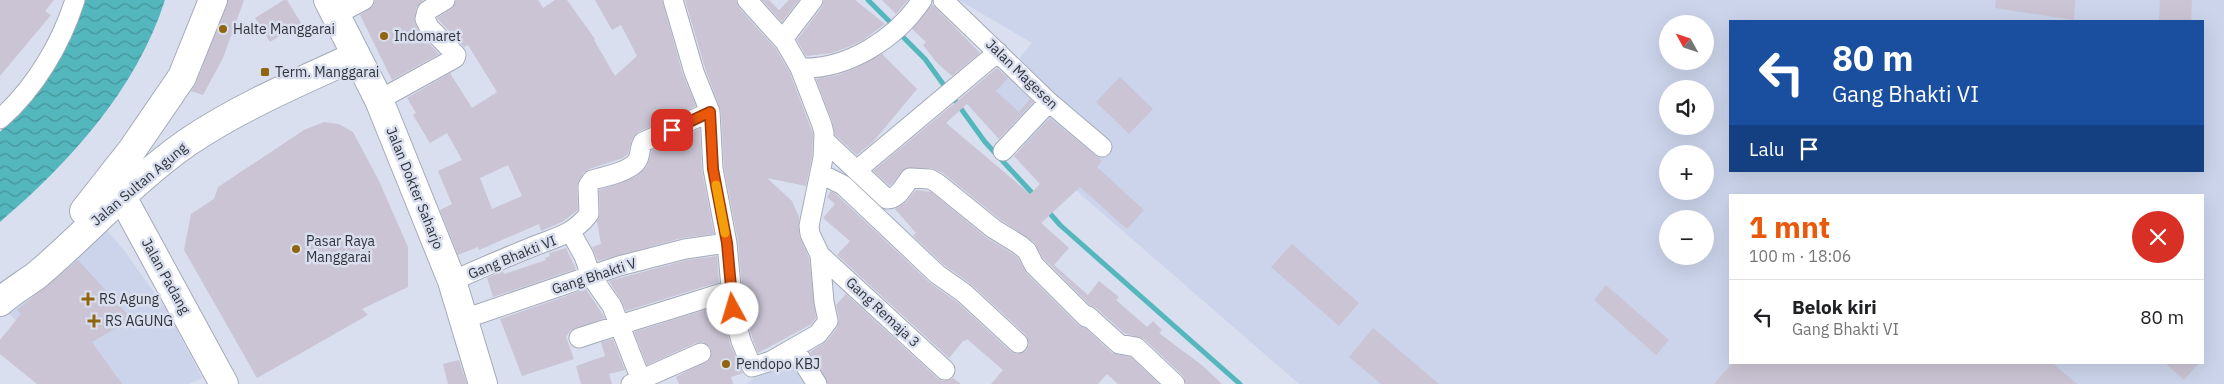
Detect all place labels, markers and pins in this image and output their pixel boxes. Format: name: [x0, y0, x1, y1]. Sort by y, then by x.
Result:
place label: Halte Manggarai: [233, 20, 335, 38]
marker: Halte Manggarai: [217, 23, 229, 35]
place label: Indomaret: [394, 27, 461, 45]
marker: Indomaret: [378, 30, 390, 42]
place label: Term. Manggarai: [275, 63, 379, 81]
marker: Term. Manggarai: [259, 66, 271, 78]
pin: [651, 109, 693, 151]
place label: Pasar Raya Manggarai: [306, 232, 376, 266]
marker: Pasar Raya Manggarai: [290, 243, 302, 255]
place label: RS Agung: [99, 290, 160, 308]
marker: RS Agung: [81, 292, 95, 306]
place label: RS AGUNG: [105, 312, 173, 330]
marker: RS AGUNG: [87, 314, 101, 328]
place label: Pendopo KBJ: [736, 355, 820, 373]
marker: Pendopo KBJ: [720, 358, 732, 370]

